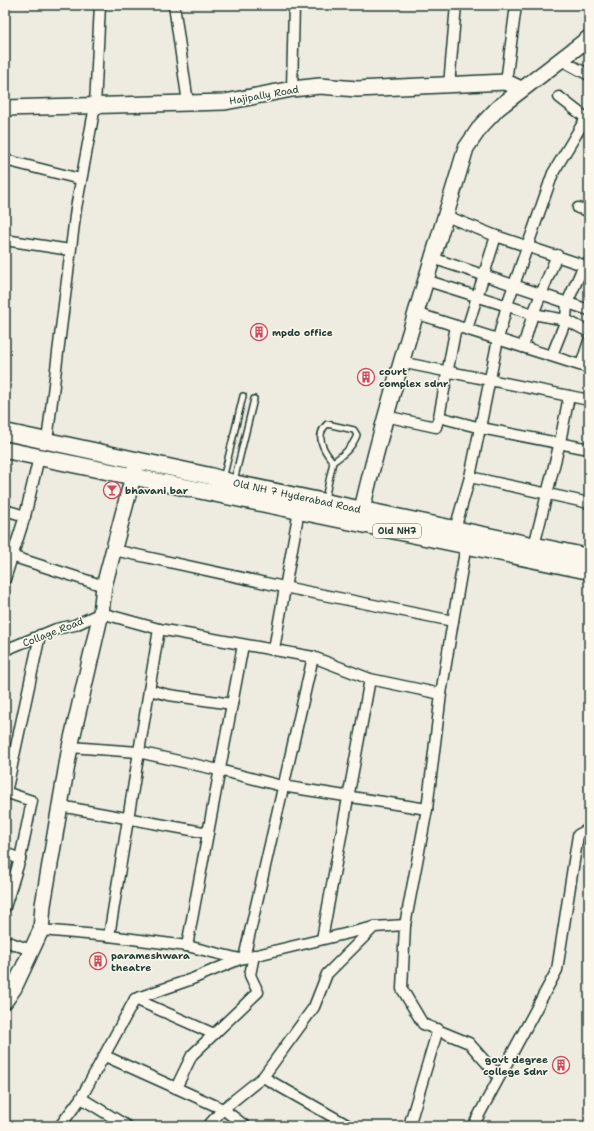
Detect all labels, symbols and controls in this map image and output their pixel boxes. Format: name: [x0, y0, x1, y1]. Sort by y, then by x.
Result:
street label: Hajipally Road: [228, 82, 301, 108]
building icon: mpdo office: [249, 322, 269, 342]
place label: mpdo office: [272, 326, 333, 339]
place label: court complex sdnr: [379, 365, 449, 390]
building icon: court complex sdnr: [356, 367, 376, 387]
street label: Old NH 7 Hyderabad Road: [232, 476, 363, 516]
bar icon: bhavani bar: [102, 480, 122, 500]
place label: bhavani bar: [125, 484, 189, 497]
road number: Old NH7: [373, 524, 421, 538]
street label: Collage Road: [21, 614, 86, 650]
place label: parameshwara theatre: [111, 949, 190, 974]
building icon: parameshwara theatre: [88, 951, 108, 971]
place label: govt degree college Sdnr: [483, 1053, 549, 1078]
building icon: govt degree college Sdnr: [551, 1055, 571, 1075]

